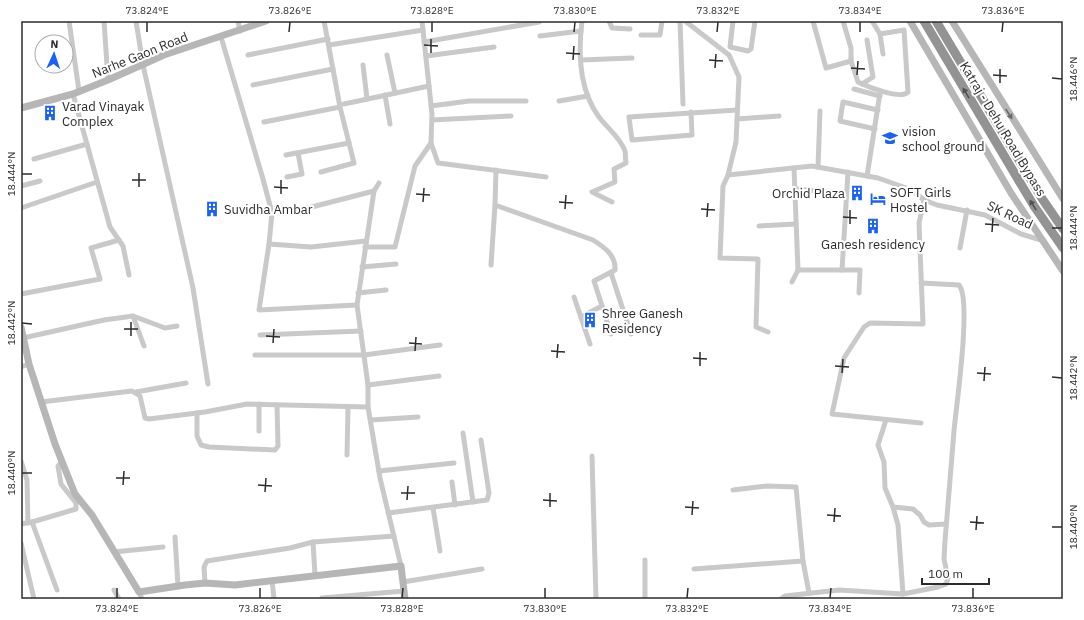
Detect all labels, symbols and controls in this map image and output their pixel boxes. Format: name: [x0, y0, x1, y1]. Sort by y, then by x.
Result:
text: 73.824°E: [125, 4, 169, 17]
text: 73.826°E: [268, 4, 312, 17]
text: 73.828°E: [410, 4, 454, 17]
text: 73.830°E: [553, 4, 597, 17]
text: 73.832°E: [696, 4, 740, 17]
text: 73.834°E: [838, 4, 882, 17]
text: 73.836°E: [981, 4, 1025, 17]
street label: Narhe Gaon Road: [89, 28, 191, 82]
north arrow: [34, 34, 74, 74]
text: N: [50, 37, 59, 51]
text: 18.446°N: [1067, 57, 1080, 101]
street label: Katraj - Dehu Road Bypass: [956, 58, 1050, 200]
one-way arrow: [963, 87, 970, 99]
place label: Varad Vinayak Complex: [62, 98, 144, 130]
building icon: Varad Vinayak Complex: [41, 104, 59, 122]
one-way arrow: [1005, 109, 1013, 119]
place label: vision school ground: [902, 123, 985, 155]
school or university icon: vision school ground: [881, 129, 899, 147]
text: 18.444°N: [5, 152, 18, 196]
building icon: Orchid Plaza: [848, 184, 866, 202]
place label: SOFT Girls Hostel: [890, 184, 951, 216]
place label: Orchid Plaza: [772, 185, 845, 202]
hotel icon: SOFT Girls Hostel: [869, 190, 887, 208]
street label: SK Road: [984, 197, 1036, 233]
one-way arrow: [1029, 199, 1037, 210]
building icon: Suvidha Ambar: [203, 200, 221, 218]
place label: Suvidha Ambar: [224, 201, 313, 218]
text: 18.444°N: [1067, 206, 1080, 250]
building icon: Ganesh residency: [864, 217, 882, 235]
place label: Ganesh residency: [821, 236, 925, 253]
text: 18.442°N: [5, 301, 18, 345]
place label: Shree Ganesh Residency: [602, 305, 683, 337]
building icon: Shree Ganesh Residency: [581, 311, 599, 329]
text: 18.442°N: [1067, 356, 1080, 400]
text: 18.440°N: [5, 451, 18, 495]
text: 18.440°N: [1067, 505, 1080, 549]
scale bar: [922, 560, 989, 586]
text: 100 m: [928, 566, 963, 581]
text: 73.824°E: [95, 602, 139, 615]
text: 73.826°E: [238, 602, 282, 615]
text: 73.828°E: [380, 602, 424, 615]
text: 73.830°E: [523, 602, 567, 615]
text: 73.832°E: [665, 602, 709, 615]
text: 73.834°E: [808, 602, 852, 615]
text: 73.836°E: [951, 602, 995, 615]

